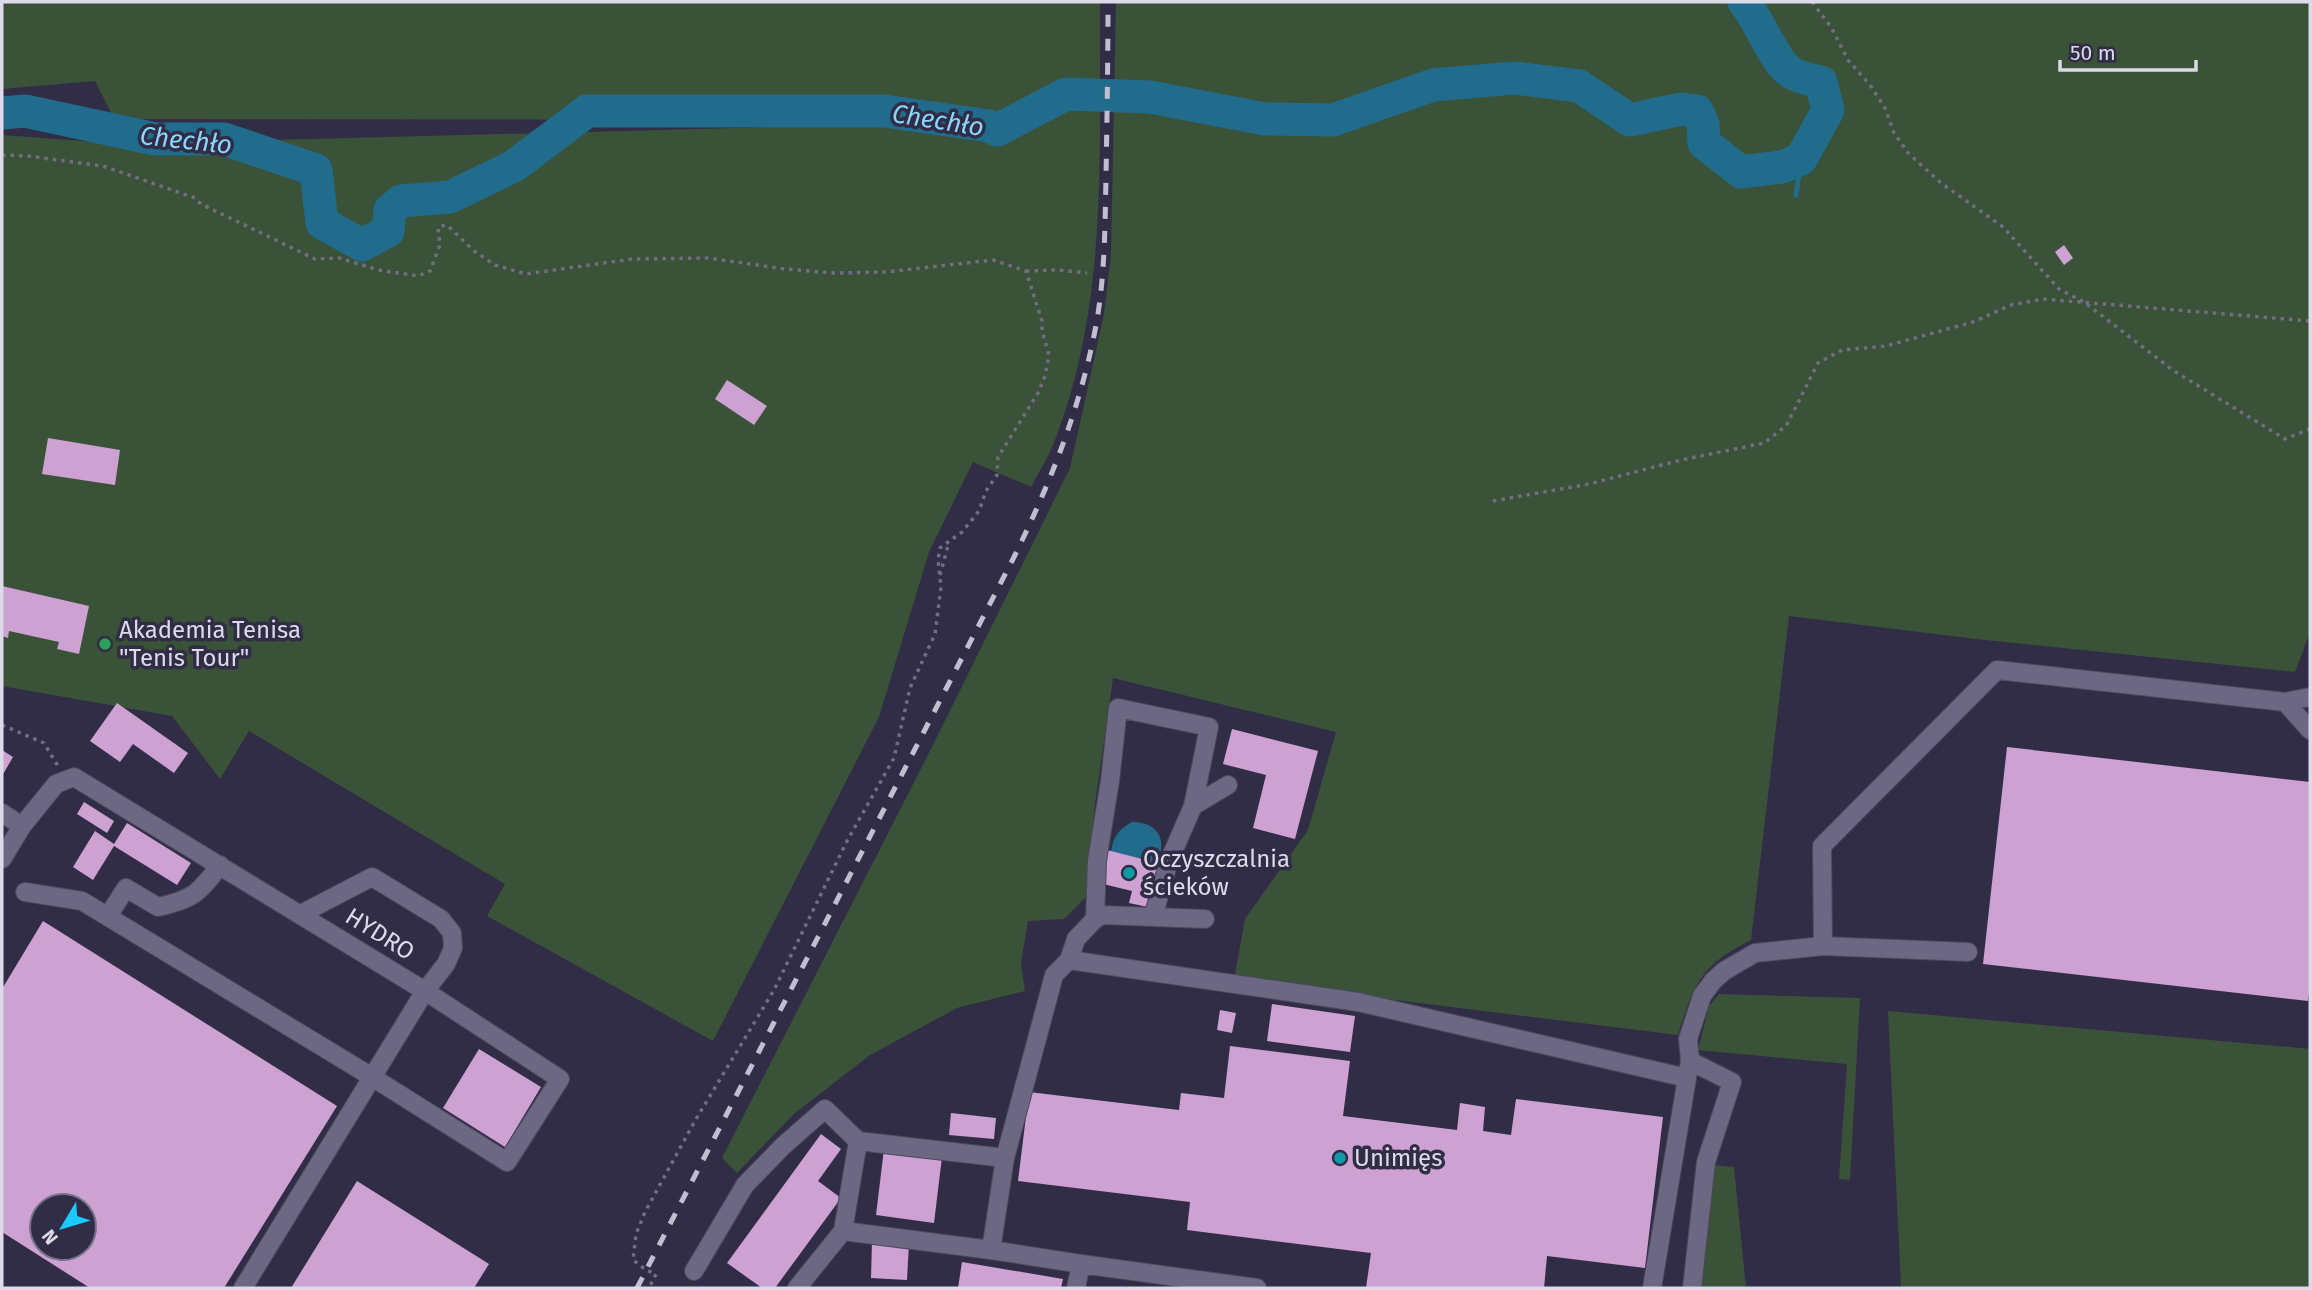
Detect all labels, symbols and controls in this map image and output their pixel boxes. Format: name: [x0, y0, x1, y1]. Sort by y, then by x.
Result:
scale bar: [2060, 28, 2196, 72]
text: 50 m: [2070, 40, 2116, 66]
water label: Chechło: [890, 98, 986, 143]
water label: Chechło: [138, 120, 234, 161]
place label: Akademia Tenisa "Tenis Tour": [119, 616, 301, 672]
marker: Akademia Tenisa "Tenis Tour": [97, 636, 113, 652]
place label: Oczyszczalnia ścieków: [1143, 845, 1290, 901]
marker: Oczyszczalnia ścieków: [1121, 865, 1137, 881]
street label: HYDRO: [340, 902, 420, 966]
place label: Unimięs: [1354, 1144, 1442, 1172]
marker: Unimięs: [1332, 1150, 1348, 1166]
north arrow: [28, 1192, 98, 1262]
text: N: [37, 1225, 63, 1249]

